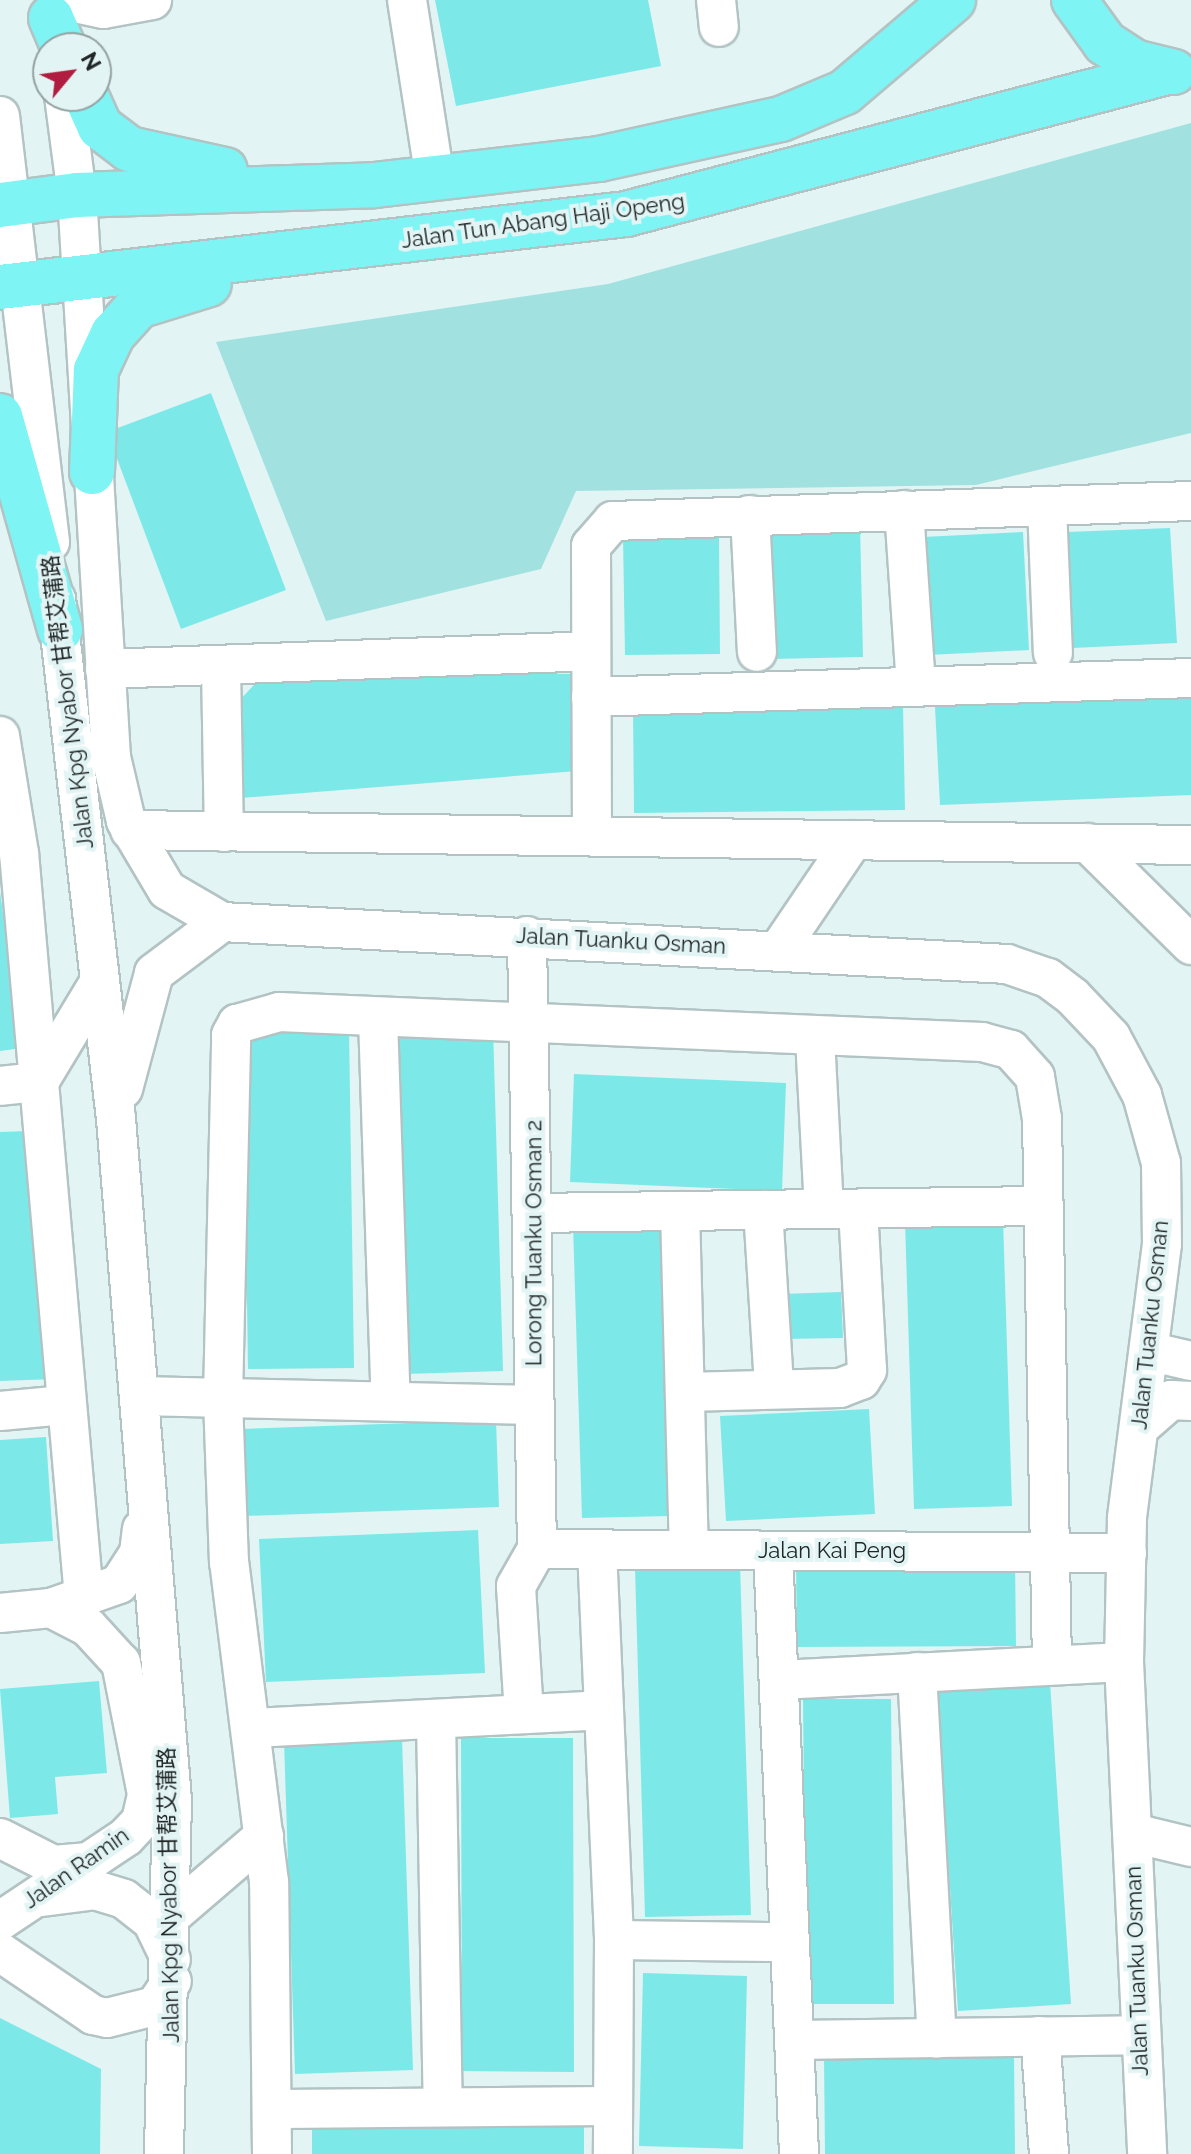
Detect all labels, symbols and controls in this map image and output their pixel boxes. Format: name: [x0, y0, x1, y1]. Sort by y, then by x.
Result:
north arrow: [32, 32, 112, 112]
text: N: [76, 48, 107, 75]
street label: Jalan Tun Abang Haji Openg: [399, 188, 687, 254]
street label: Jalan Kpg Nyabor 甘帮艾蒲路: [37, 553, 99, 851]
street label: Jalan Tuanku Osman: [515, 922, 727, 960]
street label: Lorong Tuanku Osman 2: [521, 1119, 547, 1367]
street label: Jalan Tuanku Osman: [1126, 1219, 1174, 1431]
street label: Jalan Kai Peng: [758, 1538, 906, 1564]
street label: Jalan Kpg Nyabor 甘帮艾蒲路: [153, 1747, 185, 2043]
street label: Jalan Ramin: [18, 1822, 134, 1914]
street label: Jalan Tuanku Osman: [1120, 1865, 1154, 2077]

